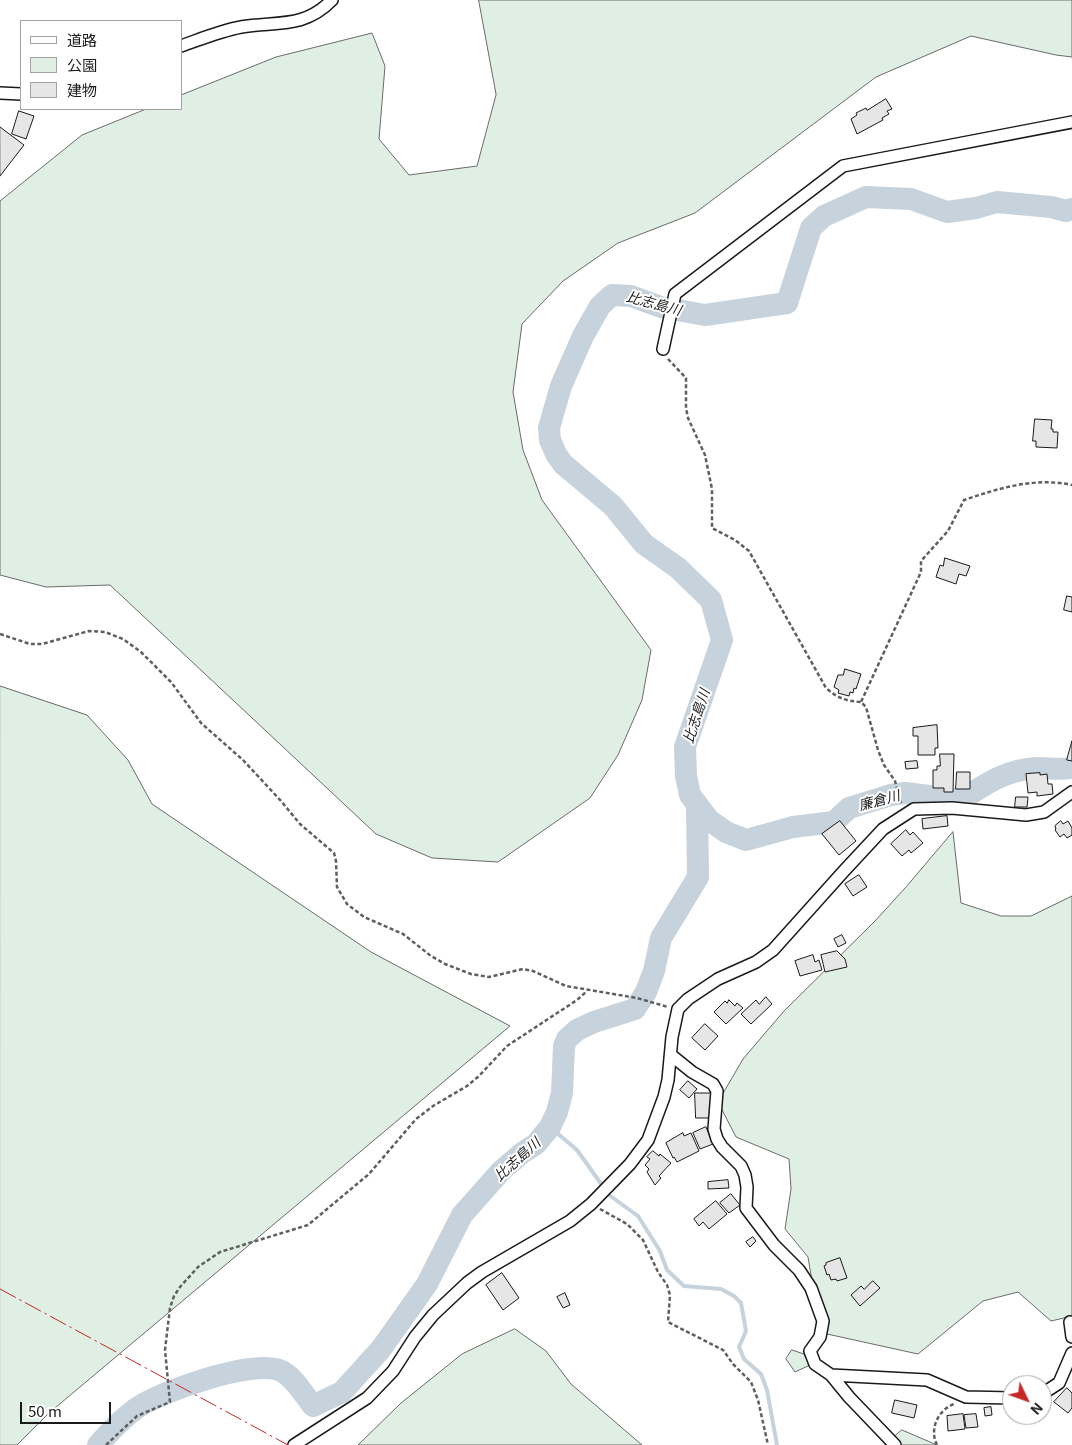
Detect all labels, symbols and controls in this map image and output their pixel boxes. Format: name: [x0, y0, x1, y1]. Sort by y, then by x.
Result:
legend: [20, 20, 182, 110]
text: 道路: [67, 29, 97, 50]
text: 公園: [67, 54, 97, 75]
text: 建物: [67, 79, 97, 100]
water label: 比志島川: [625, 288, 683, 318]
water label: 比志島川: [679, 687, 713, 745]
water label: 廉倉川: [857, 786, 901, 814]
water label: 比志島川: [491, 1134, 543, 1184]
north arrow: [1002, 1375, 1052, 1425]
scale bar: [22, 1392, 114, 1424]
text: N: [1026, 1399, 1048, 1420]
text: 50 m: [28, 1400, 62, 1421]

